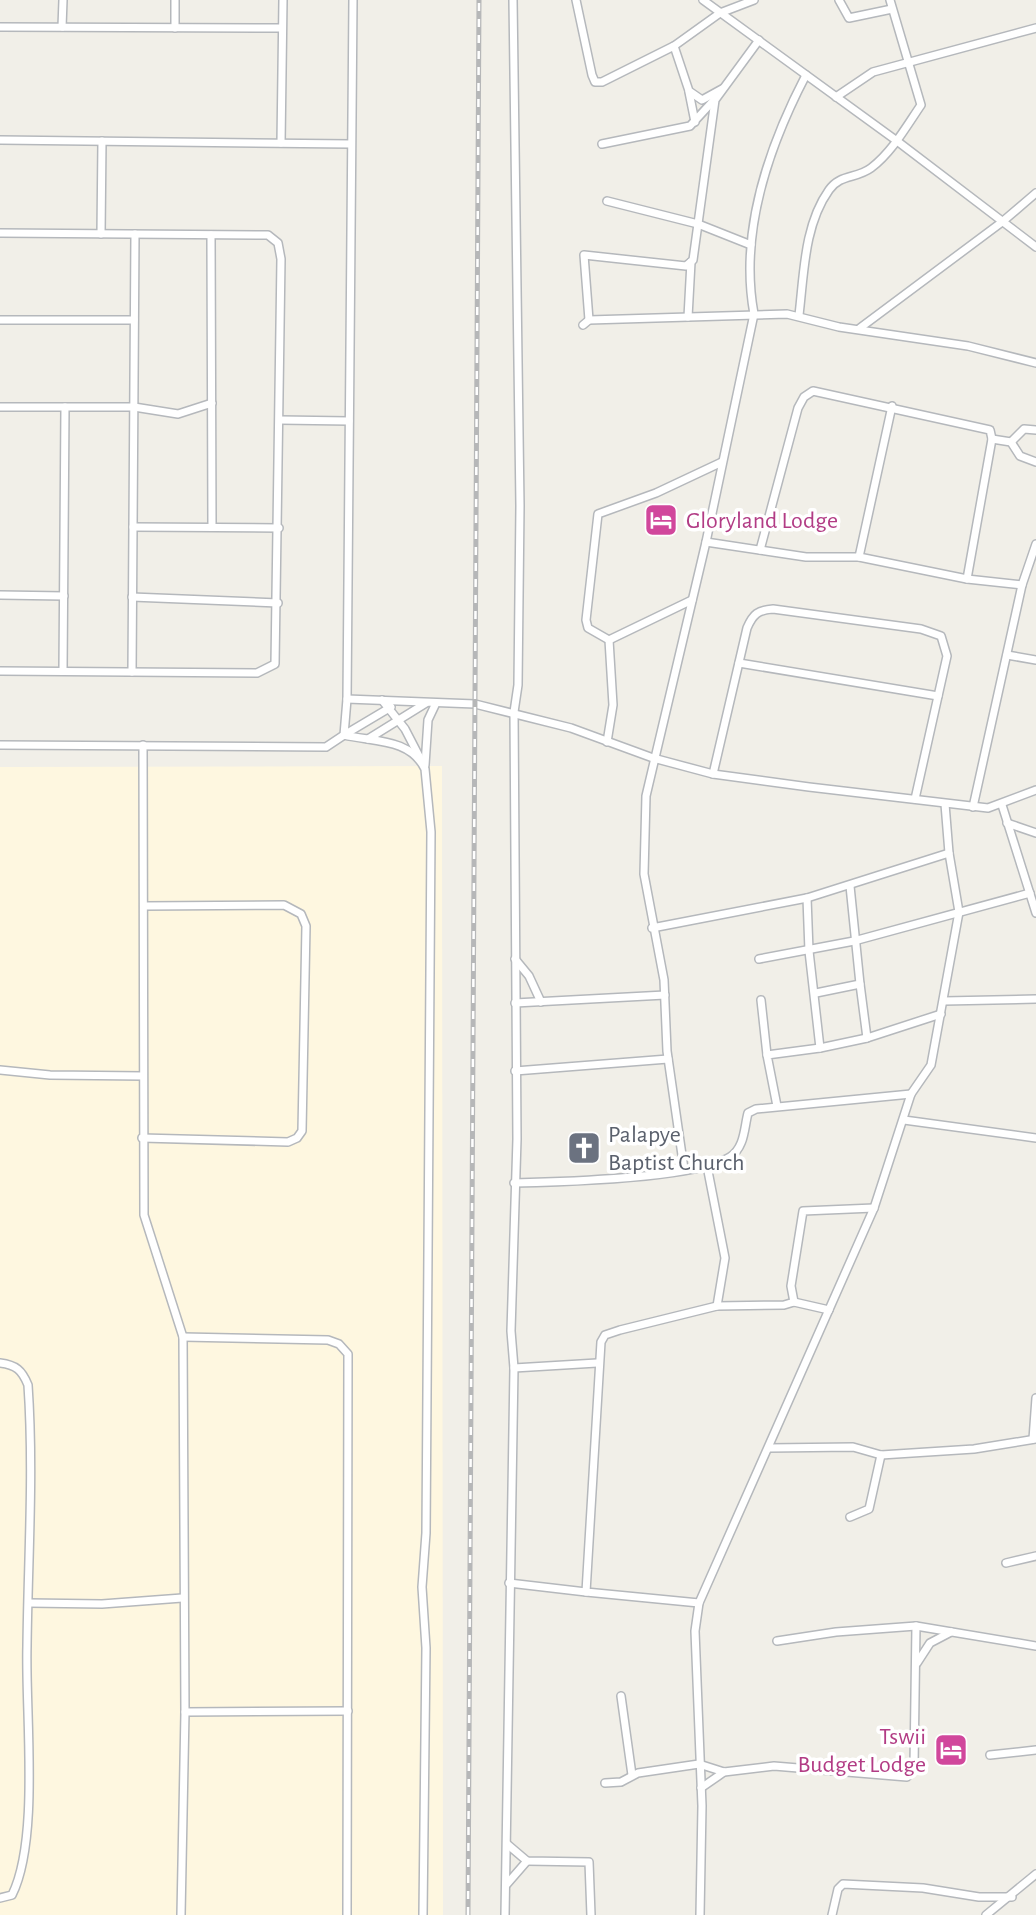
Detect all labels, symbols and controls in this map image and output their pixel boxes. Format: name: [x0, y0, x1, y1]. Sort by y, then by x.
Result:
hotel icon: Gloryland Lodge: [642, 501, 680, 539]
place label: Gloryland Lodge: [686, 509, 838, 533]
place label: Palapye Baptist Church: [608, 1123, 745, 1175]
church icon: Palapye Baptist Church: [565, 1129, 603, 1167]
place label: Tswii Budget Lodge: [797, 1725, 926, 1777]
hotel icon: Tswii Budget Lodge: [932, 1731, 970, 1769]

